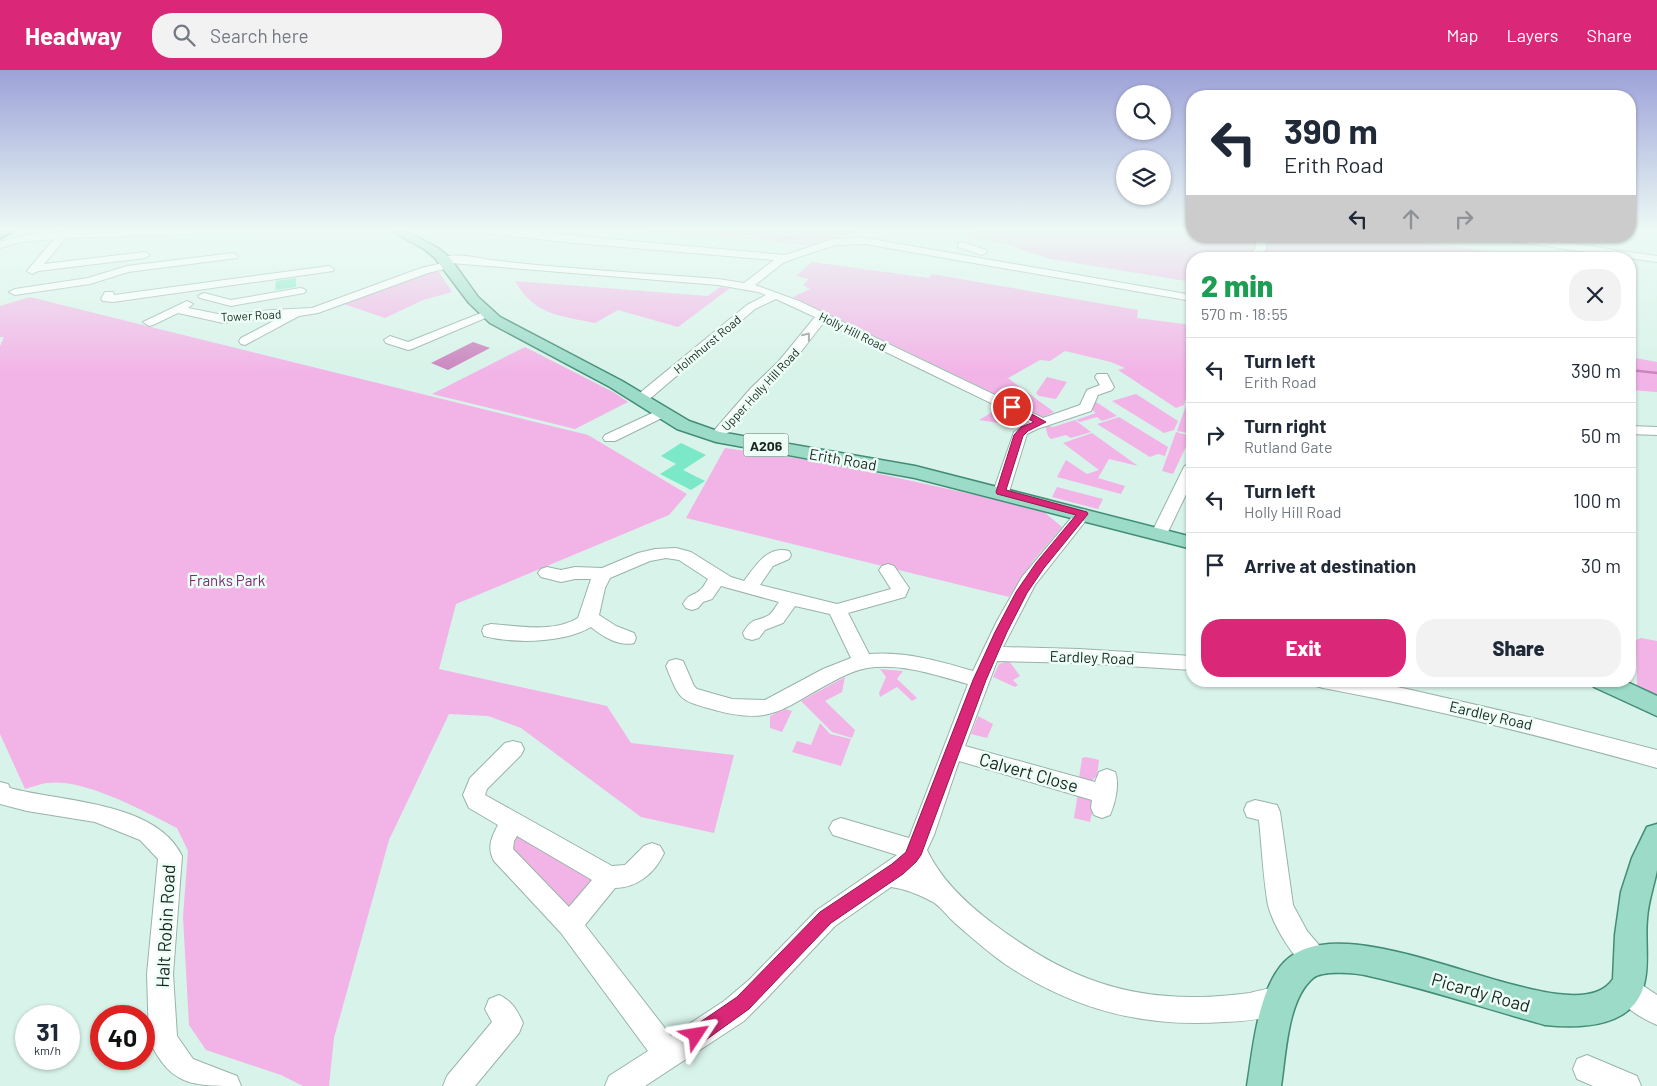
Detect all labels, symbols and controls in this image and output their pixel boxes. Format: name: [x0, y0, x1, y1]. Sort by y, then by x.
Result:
search box: [152, 13, 502, 58]
text: Headway: [25, 21, 122, 50]
icon: search: [170, 21, 198, 49]
text: Search here: [210, 24, 309, 47]
text: Map: [1446, 24, 1478, 46]
text: Layers: [1506, 24, 1559, 46]
text: Share: [1587, 24, 1632, 46]
map controls: [1116, 85, 1171, 205]
button: search: [1116, 85, 1171, 140]
text: 390 m: [1284, 109, 1378, 151]
icon: left: [1201, 110, 1266, 175]
button: layers: [1116, 150, 1171, 205]
text: Erith Road: [1284, 151, 1384, 177]
icon: left: [1344, 205, 1372, 233]
icon: ahead: [1397, 205, 1425, 233]
icon: right: [1450, 205, 1478, 233]
text: 2 min: [1201, 267, 1273, 303]
button: close: [1569, 269, 1621, 321]
text: 570 m · 18:55: [1201, 304, 1288, 323]
street label: Tower Road: [220, 306, 282, 324]
street label: Holly Hill Road: [817, 309, 889, 353]
street label: Holmhurst Road: [671, 312, 743, 376]
one-way arrow: [802, 333, 810, 342]
street label: Upper Holly Hill Road: [718, 345, 802, 433]
text: Turn left: [1244, 349, 1315, 372]
icon: left: [1201, 356, 1229, 384]
text: 390 m: [1571, 359, 1621, 382]
text: Erith Road: [1244, 372, 1317, 391]
pin: [991, 386, 1033, 428]
icon: arrive: [998, 393, 1026, 421]
text: Turn right: [1244, 414, 1326, 437]
icon: right: [1201, 421, 1229, 449]
text: 50 m: [1581, 424, 1621, 447]
road number: A206: [744, 434, 788, 456]
text: Rutland Gate: [1244, 437, 1332, 456]
street label: Erith Road: [808, 444, 878, 474]
text: Turn left: [1244, 479, 1315, 502]
icon: left: [1201, 486, 1229, 514]
text: 100 m: [1573, 489, 1621, 512]
text: Holly Hill Road: [1244, 502, 1342, 521]
icon: arrive: [1201, 551, 1229, 579]
text: Arrive at destination: [1244, 554, 1416, 577]
text: 30 m: [1581, 554, 1621, 577]
park label: Franks Park: [189, 571, 266, 589]
button: Exit: [1201, 619, 1406, 677]
button: Share: [1416, 619, 1621, 677]
street label: Eardley Road: [1049, 647, 1135, 667]
street label: Eardley Road: [1448, 697, 1534, 733]
street label: Calvert Close: [977, 747, 1081, 797]
street label: Halt Robin Road: [151, 864, 179, 988]
street label: Picardy Road: [1429, 967, 1533, 1017]
speed limit sign: 40: [90, 1005, 155, 1070]
position arrow: [669, 1008, 721, 1060]
text: 31: [36, 1016, 59, 1046]
text: km/h: [34, 1043, 61, 1057]

